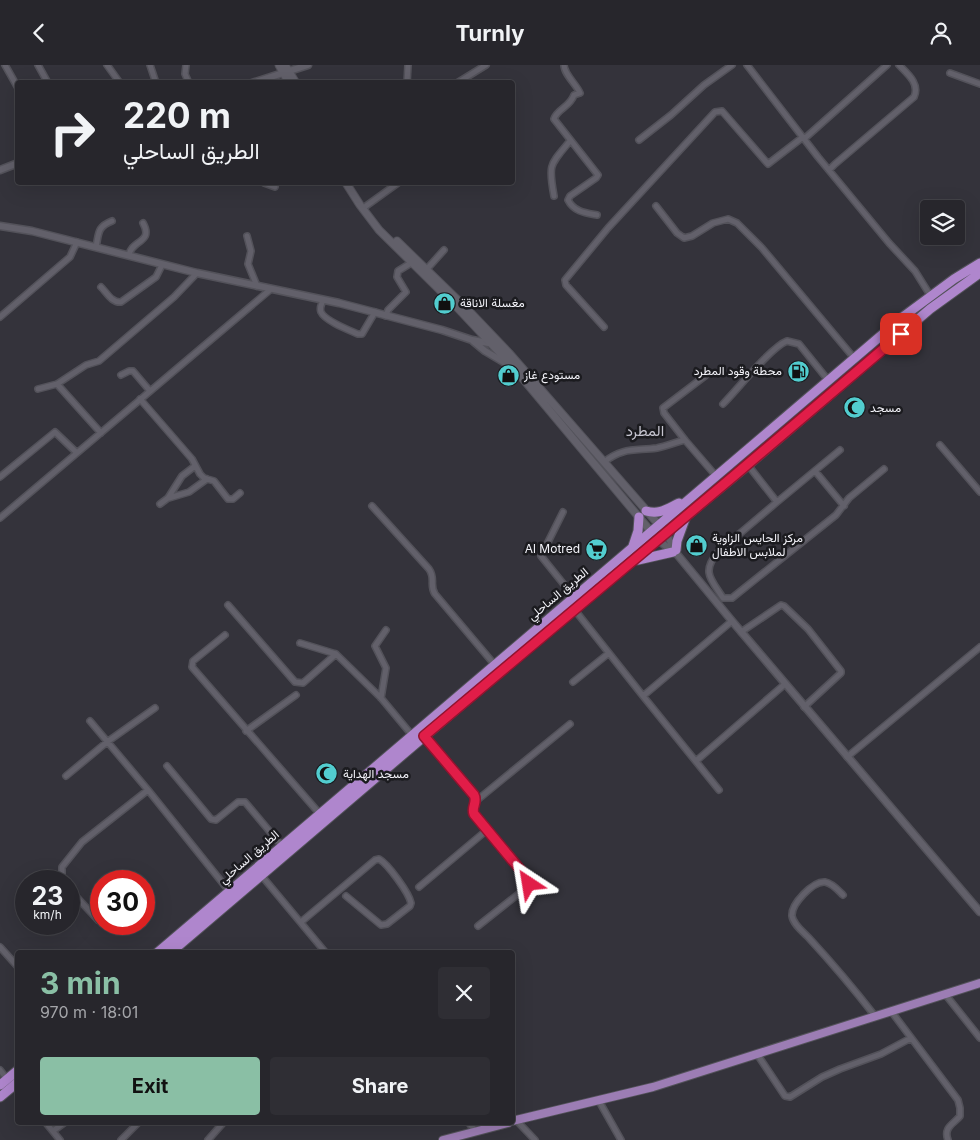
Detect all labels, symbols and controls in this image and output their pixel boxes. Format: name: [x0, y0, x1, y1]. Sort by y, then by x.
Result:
icon: back: [25, 19, 53, 47]
icon: person: [927, 19, 955, 47]
text: Turnly: [455, 20, 525, 46]
text: 220 m: [123, 94, 231, 136]
icon: right: [40, 100, 105, 165]
text: الطريق الساحلي: [123, 138, 260, 164]
map controls: [920, 200, 965, 245]
button: layers: [920, 200, 965, 245]
shop icon: مغسلة الاناقة: [432, 291, 456, 315]
place label: مغسلة الاناقة: [460, 295, 525, 310]
pin: [880, 313, 922, 355]
icon: arrive: [887, 320, 915, 348]
fuel station icon: محطة وقود المطرد: [786, 359, 810, 383]
shop icon: مستودع غاز: [496, 363, 520, 387]
place label: محطة وقود المطرد: [694, 363, 782, 379]
place label: مستودع غاز: [523, 367, 580, 384]
mosque icon: مسجد: [842, 396, 866, 420]
place label: مسجد: [870, 400, 901, 415]
district label: المطرد: [626, 421, 664, 440]
place label: مركز الحايس الزاوية لملابس الاطفال: [712, 530, 803, 560]
shop icon: مركز الحايس الزاوية لملابس الاطفال: [684, 533, 708, 557]
supermarket icon: Al Motred: [584, 537, 608, 561]
place label: Al Motred: [525, 541, 580, 556]
street label: الطريق الساحلي: [524, 564, 593, 626]
mosque icon: مسجد الهداية: [315, 762, 339, 786]
place label: مسجد الهداية: [343, 766, 409, 782]
street label: الطريق الساحلي: [216, 827, 284, 889]
position arrow: [502, 857, 554, 909]
speed limit sign: 30: [90, 870, 155, 935]
text: 23: [32, 881, 63, 911]
text: km/h: [33, 907, 62, 922]
text: 3 min: [40, 965, 121, 1001]
button: close: [438, 967, 490, 1019]
text: 970 m · 18:01: [40, 1002, 138, 1022]
button: Exit: [40, 1057, 260, 1115]
button: Share: [270, 1057, 490, 1115]

